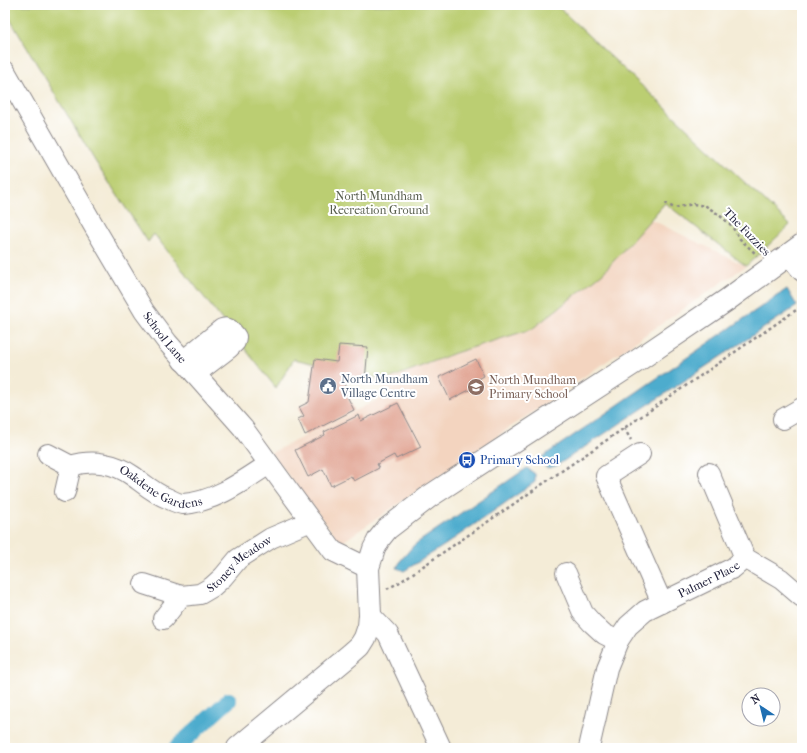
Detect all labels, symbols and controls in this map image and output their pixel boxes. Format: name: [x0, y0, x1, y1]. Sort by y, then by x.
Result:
park label: North Mundham Recreation Ground: [329, 189, 429, 217]
street label: The Fuzzies: [721, 205, 774, 259]
street label: School Lane: [140, 309, 189, 366]
place label: North Mundham Village Centre: [340, 372, 428, 400]
place label: North Mundham Primary School: [489, 373, 576, 401]
public building icon: North Mundham Village Centre: [318, 376, 338, 396]
school or university icon: North Mundham Primary School: [466, 377, 486, 397]
bus stop icon: Primary School: [457, 450, 477, 470]
place label: Primary School: [480, 453, 560, 467]
street label: Oakdene Gardens: [117, 462, 204, 511]
street label: Stoney Meadow: [204, 532, 275, 595]
street label: Palmer Place: [676, 558, 743, 601]
north arrow: [741, 687, 781, 727]
text: N: [748, 691, 763, 707]

